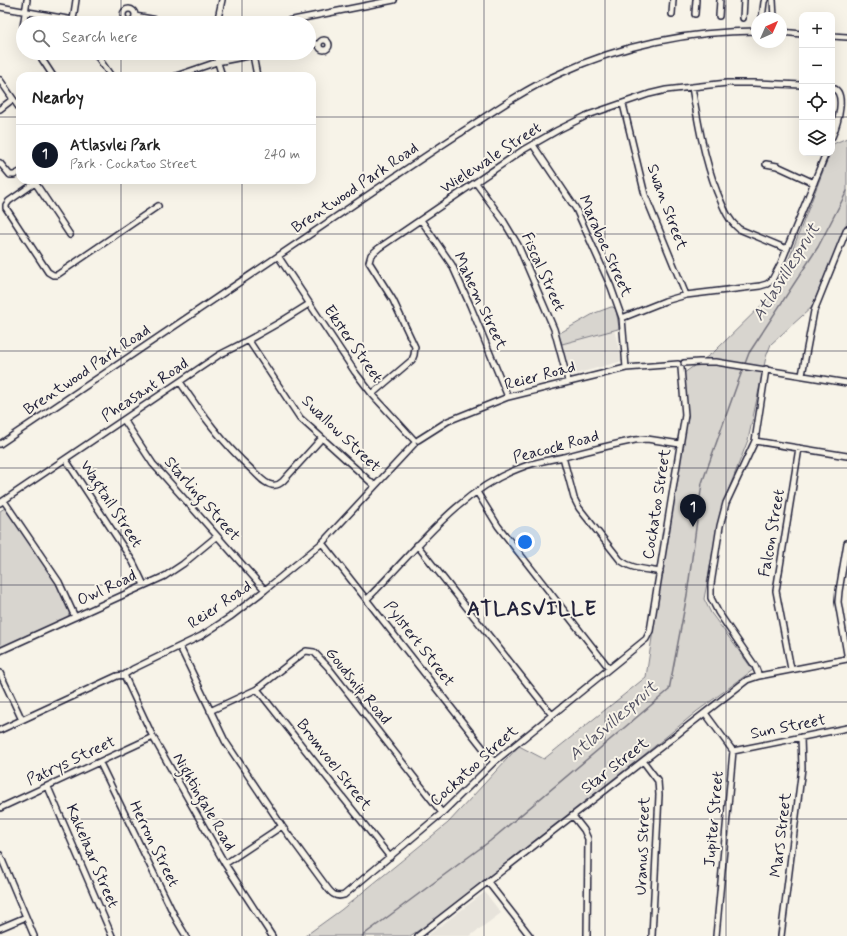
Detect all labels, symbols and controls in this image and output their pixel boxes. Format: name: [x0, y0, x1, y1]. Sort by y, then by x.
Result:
north arrow: [751, 12, 787, 48]
map controls: [799, 12, 835, 156]
button: +: [799, 12, 835, 48]
search box: [16, 16, 316, 60]
icon: search: [30, 27, 52, 49]
text: Search here: [62, 28, 138, 48]
button: −: [799, 48, 835, 84]
button: locate: [799, 84, 835, 120]
text: Nearby: [32, 87, 84, 109]
street label: Wielewale Street: [436, 117, 546, 199]
button: layers: [799, 120, 835, 156]
text: Atlasvlei Park: [70, 136, 160, 156]
street label: Brentwood Park Road: [288, 138, 422, 238]
text: 1: [42, 146, 48, 163]
text: 240 m: [264, 146, 300, 163]
text: Park · Cockatoo Street: [70, 156, 197, 173]
street label: Swan Street: [642, 161, 692, 254]
street label: Maraboe Street: [573, 192, 637, 301]
water label: Atlasvillespruit: [747, 218, 825, 325]
street label: Fiscal Street: [516, 229, 570, 315]
street label: Mahem Street: [448, 249, 512, 354]
street label: Ekster Street: [318, 301, 388, 387]
street label: Brentwood Park Road: [20, 320, 154, 420]
street label: Pheasant Road: [97, 353, 193, 427]
street label: Reier Road: [502, 356, 578, 396]
street label: Swallow Street: [297, 391, 386, 477]
street label: Peacock Road: [511, 425, 601, 469]
street label: Cockatoo Street: [638, 446, 676, 561]
street label: Starling Street: [159, 452, 245, 547]
street label: Wagtail Street: [74, 456, 147, 552]
street label: Falcon Street: [754, 488, 790, 578]
pin: 1: [680, 494, 706, 527]
your location: [515, 532, 535, 552]
street label: Owl Road: [74, 565, 140, 611]
street label: Reier Road: [184, 576, 256, 634]
district label: ATLASVILLE: [467, 596, 597, 623]
street label: Pylstert Street: [379, 597, 459, 692]
street label: Goudsnip Road: [320, 643, 396, 729]
water label: Atlasvillespruit: [564, 676, 663, 766]
street label: Sun Street: [749, 709, 828, 745]
street label: Bromvoel Street: [292, 715, 377, 816]
street label: Cockatoo Street: [425, 720, 523, 811]
street label: Patrys Street: [23, 731, 119, 791]
street label: Star Street: [577, 733, 654, 799]
street label: Nightingale Road: [167, 749, 240, 855]
street label: Jupiter Street: [699, 770, 729, 868]
street label: Mars Street: [765, 791, 797, 879]
street label: Uranus Street: [631, 796, 655, 896]
street label: Herron Street: [124, 798, 184, 890]
street label: Kakelaar Street: [61, 801, 123, 911]

